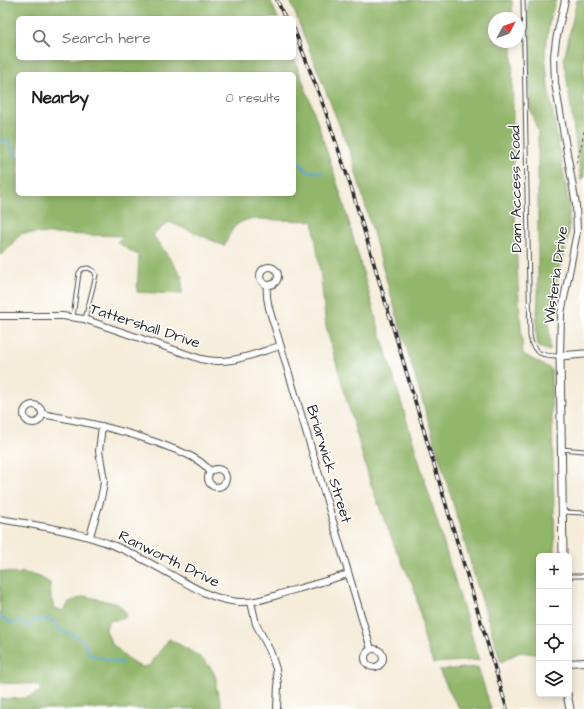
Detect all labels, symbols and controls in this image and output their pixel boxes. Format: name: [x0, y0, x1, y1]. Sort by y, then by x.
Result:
north arrow: [488, 12, 524, 48]
search box: [16, 16, 296, 60]
icon: search: [30, 27, 52, 49]
text: Search here: [62, 28, 151, 49]
text: Nearby: [32, 86, 89, 110]
text: 0 results: [225, 89, 280, 107]
street label: Dam Access Road: [504, 125, 528, 253]
street label: Wisteria Drive: [539, 225, 573, 325]
street label: Tattershall Drive: [87, 298, 203, 354]
street label: Briarwick Street: [301, 402, 357, 526]
street label: Ranworth Drive: [115, 525, 223, 593]
map controls: [536, 553, 572, 697]
button: +: [536, 553, 572, 589]
button: −: [536, 589, 572, 625]
button: locate: [536, 625, 572, 661]
button: layers: [536, 661, 572, 697]

